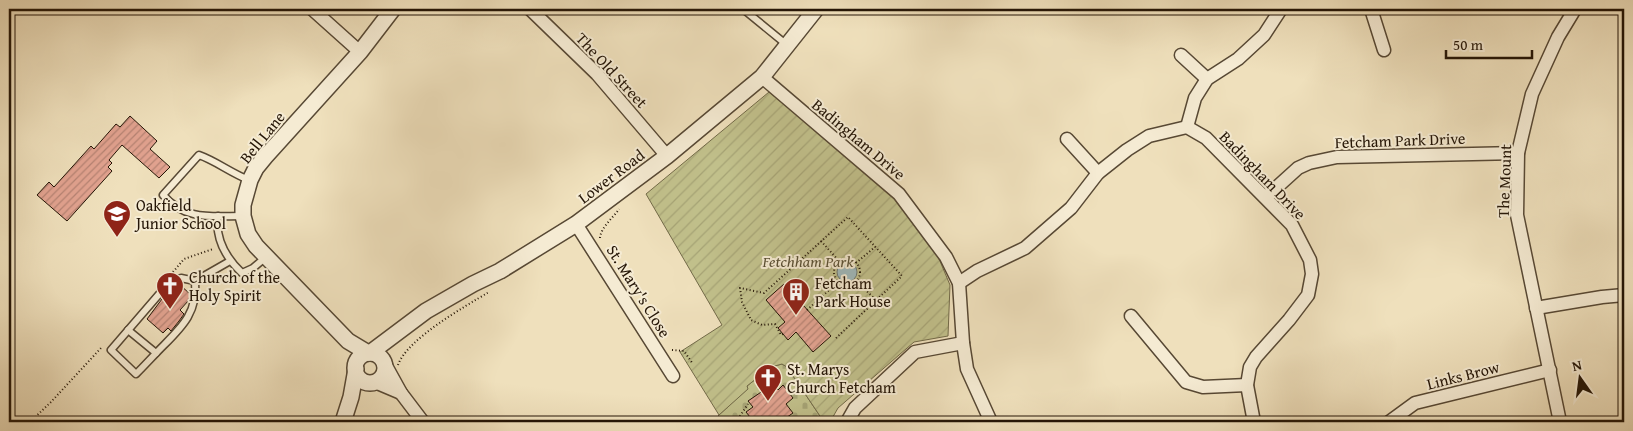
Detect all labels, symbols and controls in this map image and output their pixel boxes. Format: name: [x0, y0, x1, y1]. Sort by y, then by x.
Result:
street label: The Old Street: [571, 27, 654, 113]
scale bar: [1446, 28, 1532, 60]
text: 50 m: [1453, 34, 1484, 55]
street label: Badingham Drive: [807, 93, 911, 185]
street label: Bell Lane: [233, 106, 291, 168]
street label: Badingham Drive: [1214, 125, 1312, 225]
street label: Fetcham Park Drive: [1334, 126, 1466, 154]
street label: Lower Road: [573, 143, 650, 209]
street label: The Mount: [1491, 143, 1517, 218]
place label: Oakfield Junior School: [134, 193, 226, 235]
school or university icon: Oakfield Junior School: [102, 199, 132, 238]
street label: St. Mary's Close: [601, 240, 677, 342]
park label: Fetchham Park: [761, 249, 854, 273]
place label: Church of the Holy Spirit: [189, 265, 280, 307]
church icon: Church of the Holy Spirit: [155, 271, 185, 310]
place label: Fetcham Park House: [815, 271, 891, 313]
building icon: Fetcham Park House: [781, 277, 811, 316]
street label: Links Brow: [1424, 354, 1502, 396]
north arrow: [1556, 354, 1606, 404]
text: N: [1570, 354, 1584, 376]
place label: St. Marys Church Fetcham: [787, 357, 896, 399]
church icon: St. Marys Church Fetcham: [753, 363, 783, 402]

